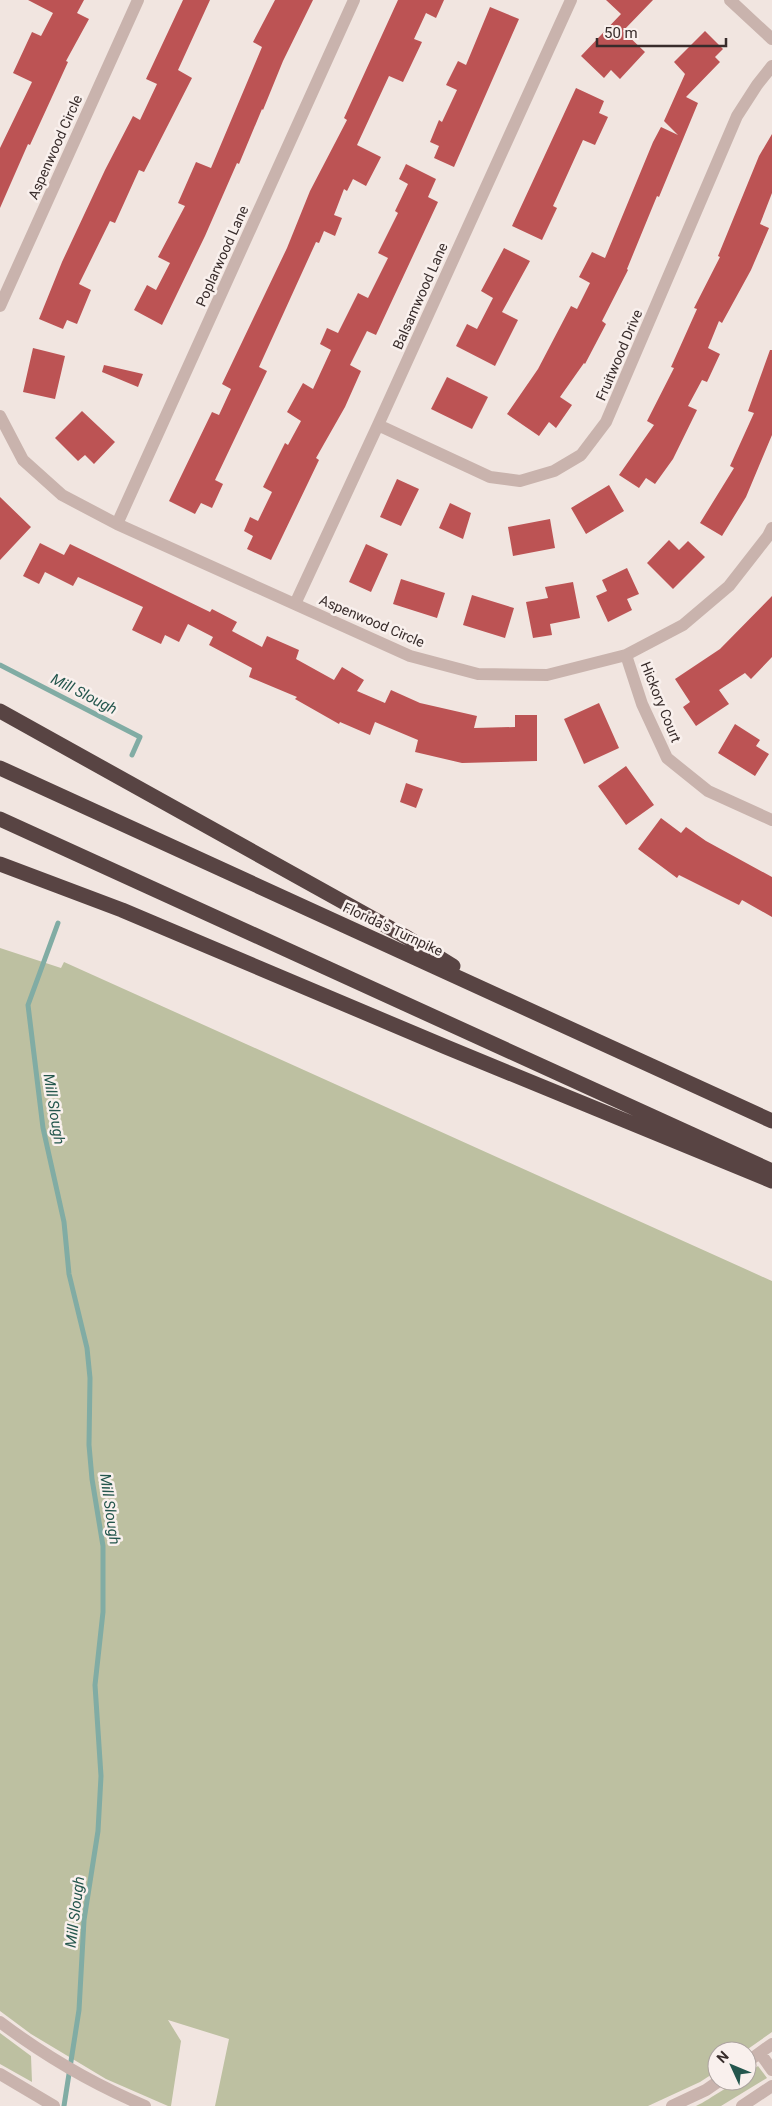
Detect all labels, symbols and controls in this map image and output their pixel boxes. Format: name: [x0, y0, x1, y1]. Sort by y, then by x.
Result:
scale bar: [597, 15, 726, 47]
text: 50 m: [604, 24, 638, 42]
street label: Aspenwood Circle: [25, 92, 85, 202]
street label: Poplarwood Lane: [193, 203, 251, 309]
street label: Balsamwood Lane: [389, 240, 451, 352]
street label: Fruitwood Drive: [593, 307, 645, 403]
street label: Aspenwood Circle: [317, 592, 427, 650]
street label: Hickory Court: [638, 659, 685, 745]
water label: Mill Slough: [48, 670, 120, 718]
street label: Florida's Turnpike: [341, 899, 445, 959]
water label: Mill Slough: [40, 1072, 68, 1146]
water label: Mill Slough: [96, 1472, 124, 1546]
water label: Mill Slough: [62, 1875, 88, 1949]
north arrow: [707, 2041, 757, 2091]
text: N: [713, 2048, 732, 2066]

